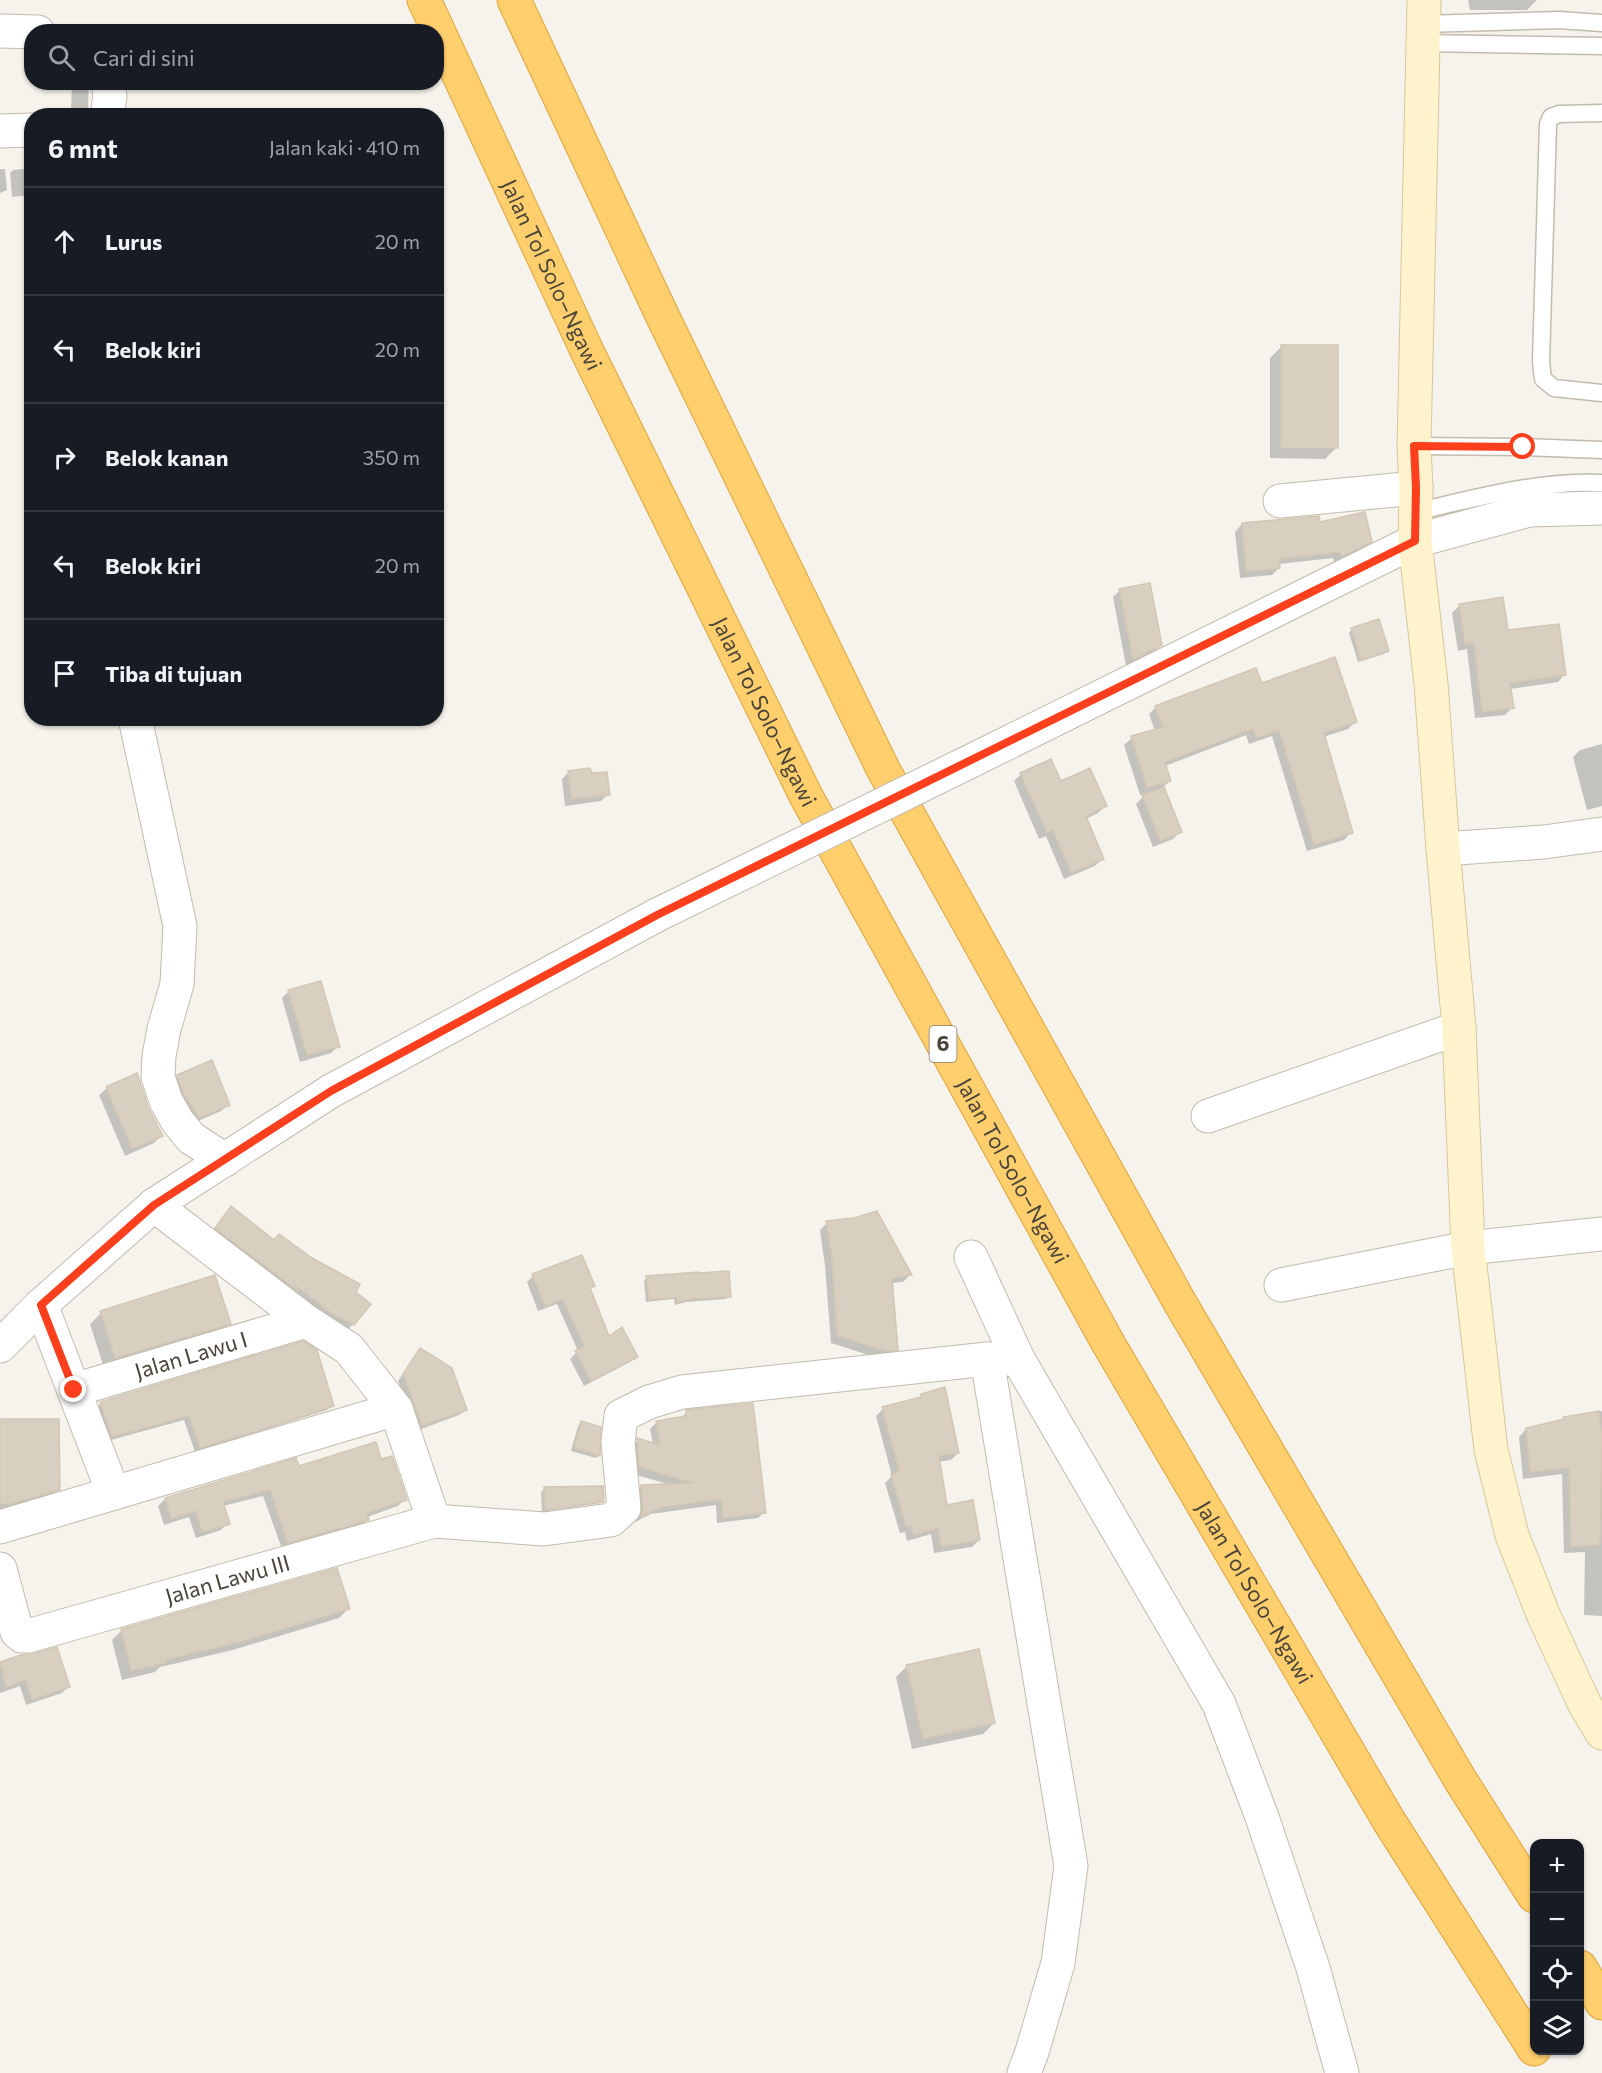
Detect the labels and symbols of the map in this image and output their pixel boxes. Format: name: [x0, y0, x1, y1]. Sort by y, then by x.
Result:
street label: Jalan Tol Solo–Ngawi: [496, 175, 608, 375]
route start: [1509, 433, 1535, 459]
street label: Jalan Tol Solo–Ngawi: [707, 612, 823, 811]
road number: 6: [930, 1026, 956, 1062]
street label: Jalan Tol Solo–Ngawi: [951, 1073, 1075, 1268]
street label: Jalan Lawu I: [131, 1325, 250, 1384]
route end: [60, 1376, 86, 1402]
street label: Jalan Tol Solo–Ngawi: [1191, 1496, 1319, 1689]
street label: Jalan Lawu III: [162, 1549, 293, 1609]

